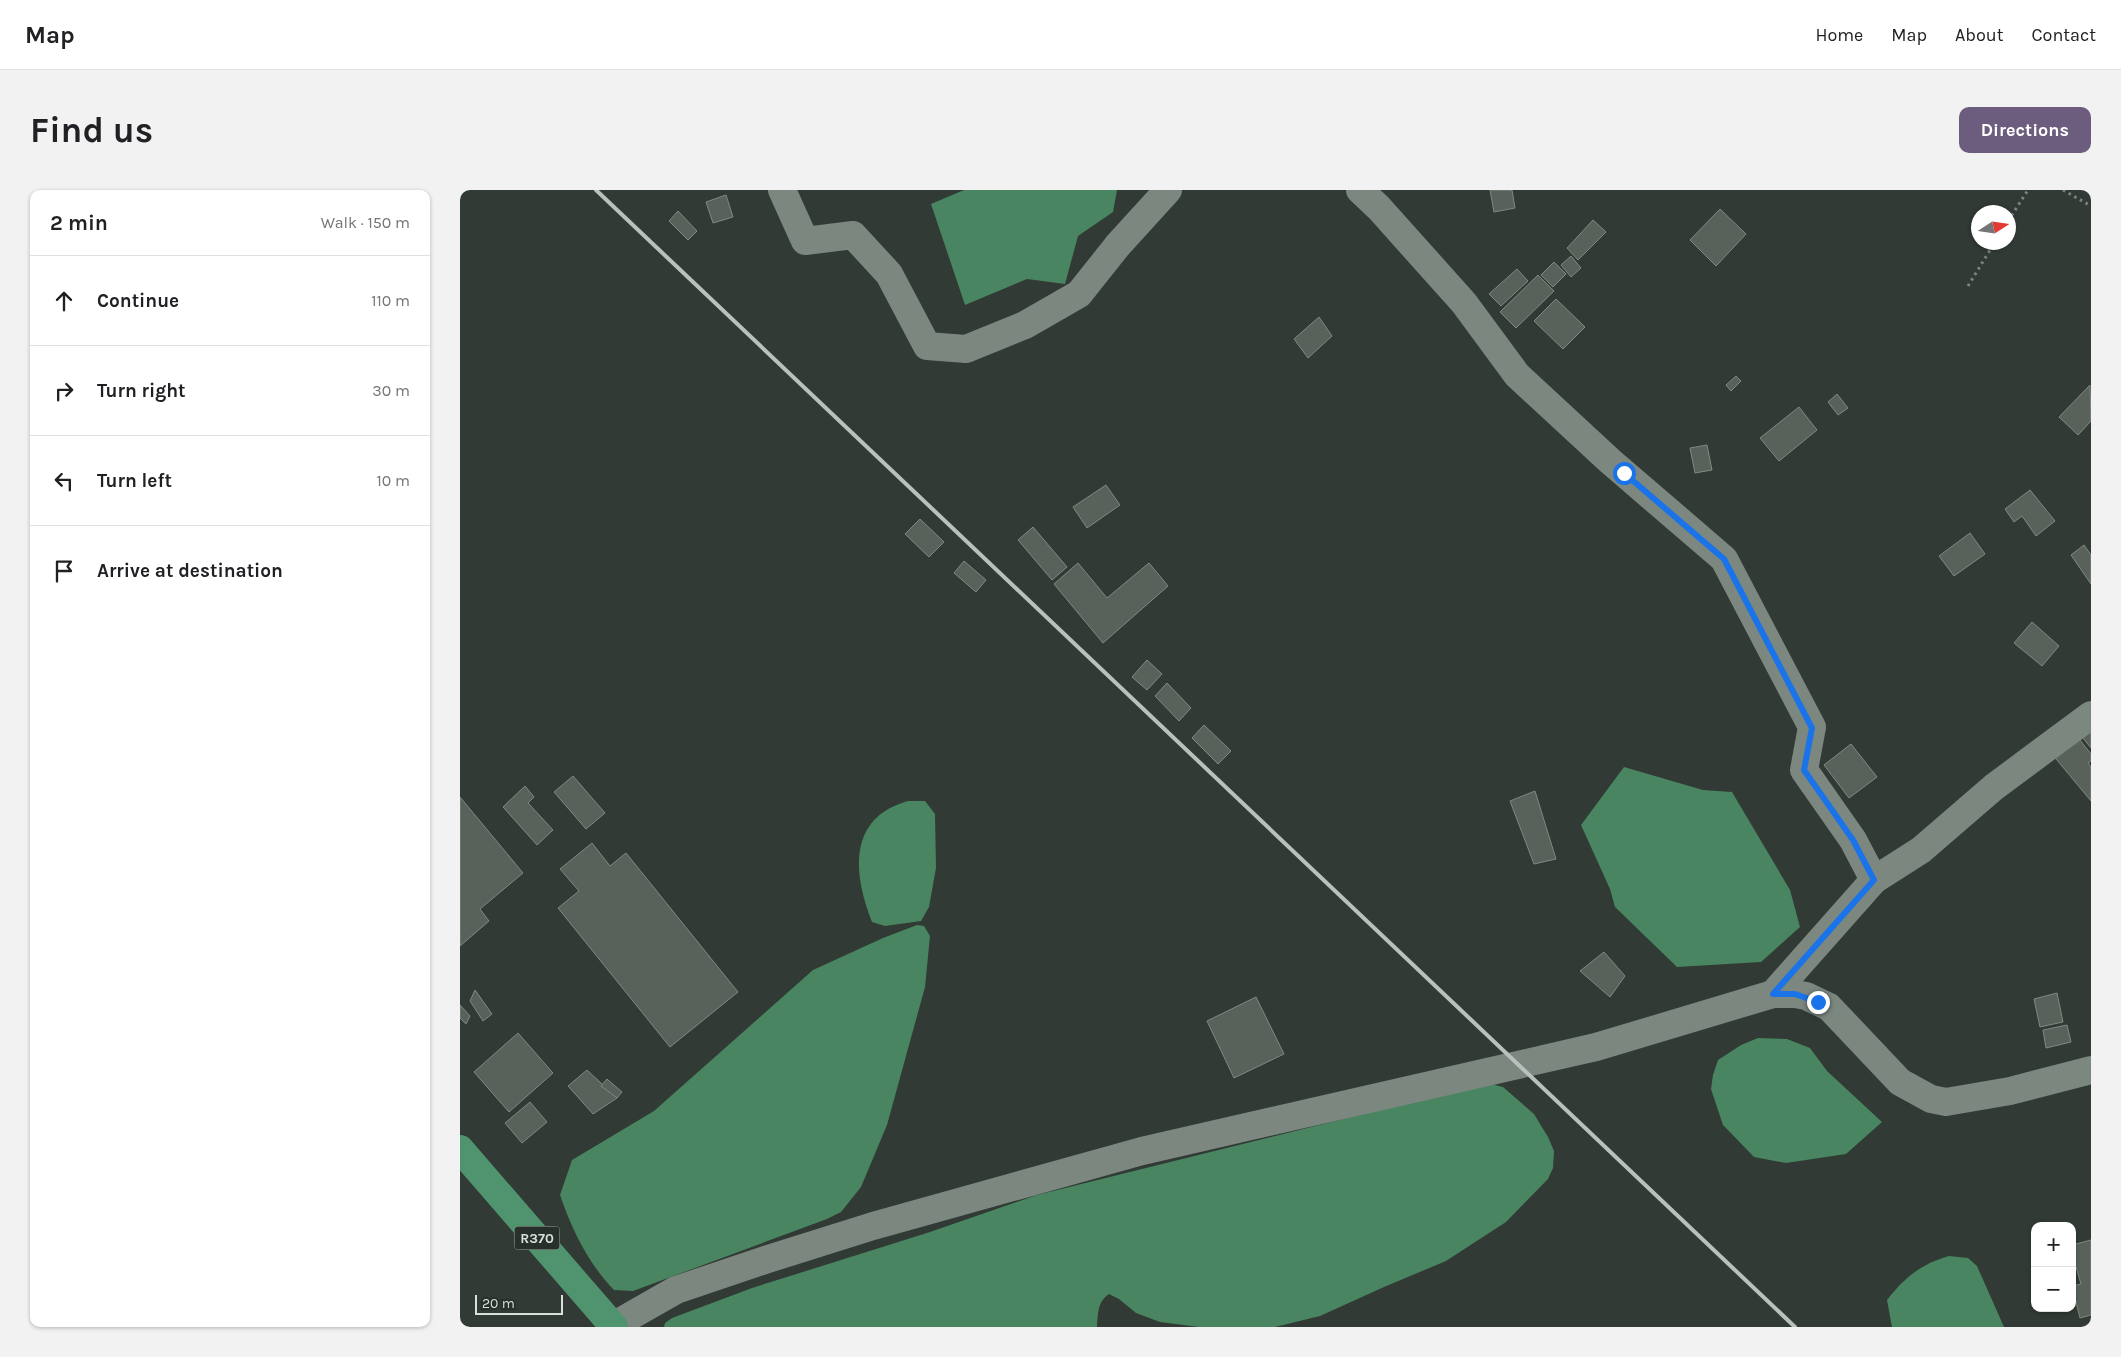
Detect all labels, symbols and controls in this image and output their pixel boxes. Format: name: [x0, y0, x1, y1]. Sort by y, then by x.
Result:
text: Map: [25, 21, 75, 49]
text: Home: [1815, 24, 1863, 46]
text: Map: [1891, 24, 1927, 46]
text: About: [1955, 24, 2004, 46]
text: Contact: [2032, 24, 2096, 46]
button: Directions: [1959, 107, 2091, 153]
text: Find us: [30, 110, 153, 151]
north arrow: [1971, 205, 2016, 250]
text: 2 min: [50, 211, 108, 235]
text: Walk · 150 m: [321, 213, 410, 232]
icon: ahead: [50, 287, 78, 315]
text: Continue: [97, 290, 179, 312]
text: 110 m: [371, 291, 410, 310]
icon: right: [50, 377, 78, 405]
text: Turn right: [97, 380, 186, 402]
text: 30 m: [372, 381, 410, 400]
route start: [1613, 462, 1636, 485]
icon: left: [50, 467, 78, 495]
text: Turn left: [97, 470, 172, 492]
text: 10 m: [376, 471, 410, 490]
icon: arrive: [50, 557, 78, 585]
text: Arrive at destination: [97, 560, 283, 582]
route end: [1807, 991, 1830, 1014]
map controls: [2031, 1222, 2076, 1312]
button: +: [2031, 1222, 2076, 1267]
road number: R370: [514, 1226, 560, 1250]
button: −: [2031, 1267, 2076, 1312]
scale bar: [475, 1292, 562, 1315]
text: 20 m: [482, 1295, 515, 1312]

